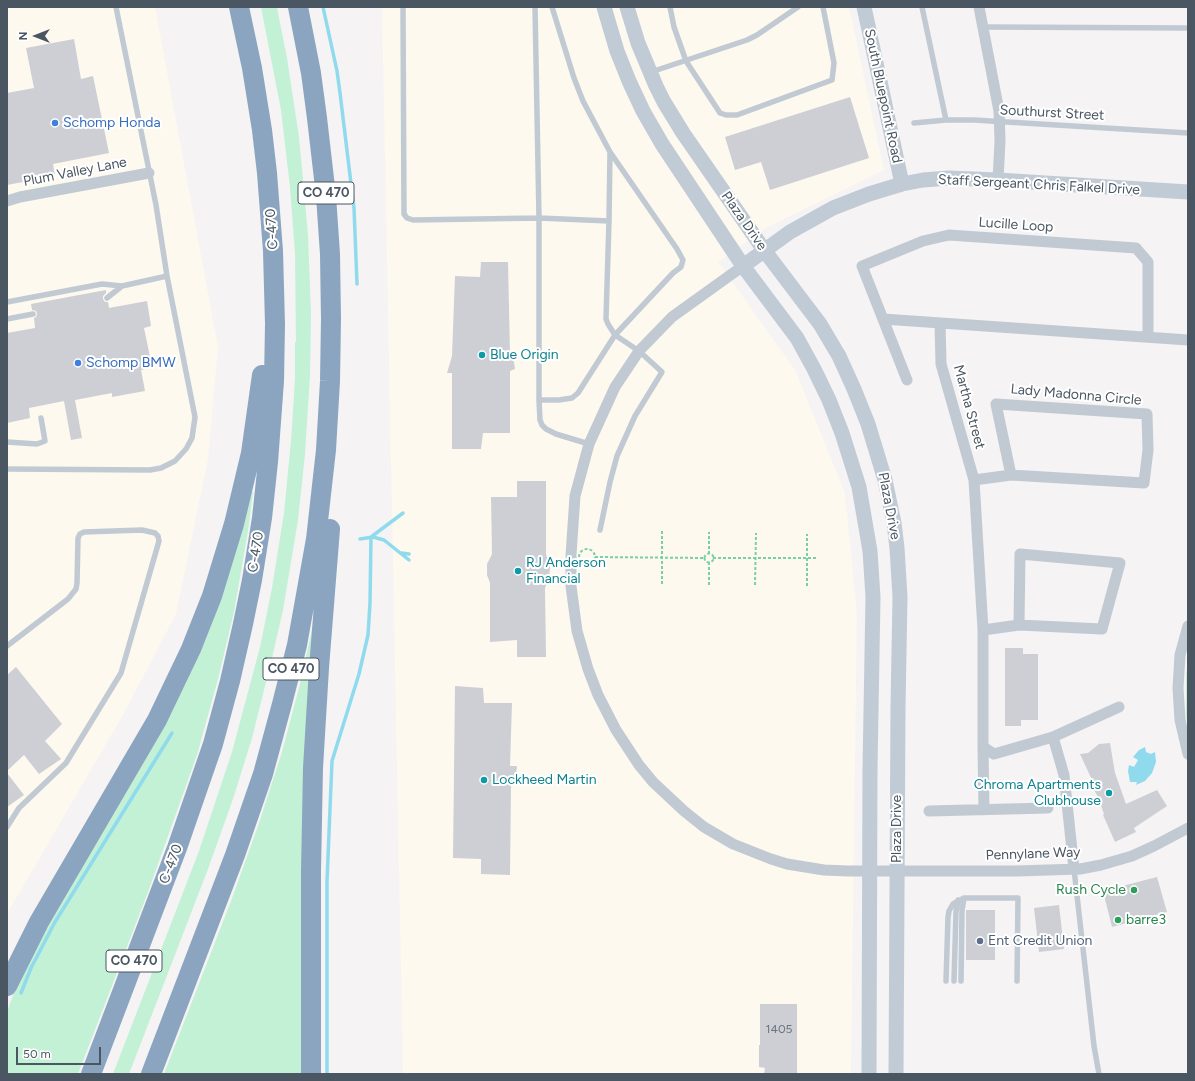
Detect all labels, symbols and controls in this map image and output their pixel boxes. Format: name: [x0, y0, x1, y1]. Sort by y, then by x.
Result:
north arrow: [16, 16, 56, 56]
street label: South Bluepoint Road: [861, 27, 905, 165]
text: N: [17, 32, 30, 40]
street label: Southurst Street: [999, 102, 1105, 124]
place label: Schomp Honda: [63, 115, 161, 131]
marker: Schomp Honda: [50, 118, 60, 128]
street label: Plum Valley Lane: [22, 154, 128, 190]
street label: Staff Sergeant Chris Falkel Drive: [938, 171, 1140, 199]
road number: CO 470: [298, 182, 354, 204]
street label: Plaza Drive: [718, 188, 770, 254]
street label: C-470: [262, 208, 282, 250]
street label: Lucille Loop: [978, 214, 1054, 236]
place label: Blue Origin: [490, 347, 559, 363]
marker: Blue Origin: [477, 350, 487, 360]
place label: Schomp BMW: [86, 355, 176, 371]
marker: Schomp BMW: [73, 358, 83, 368]
street label: Martha Street: [950, 363, 988, 451]
street label: Lady Madonna Circle: [1010, 381, 1142, 409]
street label: Plaza Drive: [874, 471, 904, 541]
street label: C-470: [244, 530, 268, 574]
place label: RJ Anderson Financial: [526, 555, 606, 588]
marker: RJ Anderson Financial: [513, 566, 523, 576]
road number: CO 470: [263, 658, 319, 680]
place label: Lockheed Martin: [492, 772, 597, 788]
marker: Lockheed Martin: [479, 775, 489, 785]
place label: Chroma Apartments Clubhouse: [974, 777, 1101, 810]
marker: Chroma Apartments Clubhouse: [1104, 788, 1114, 798]
street label: Plaza Drive: [889, 795, 905, 863]
street label: C-470: [156, 842, 186, 886]
street label: Pennylane Way: [985, 844, 1081, 864]
place label: Rush Cycle: [1056, 882, 1126, 898]
marker: Rush Cycle: [1129, 885, 1139, 895]
place label: barre3: [1126, 912, 1166, 928]
marker: barre3: [1113, 915, 1123, 925]
place label: Ent Credit Union: [988, 933, 1092, 949]
marker: Ent Credit Union: [975, 936, 985, 946]
road number: CO 470: [106, 950, 162, 972]
house number: 1405: [766, 1022, 792, 1036]
scale bar: [18, 1039, 103, 1065]
text: 50 m: [23, 1047, 51, 1061]

